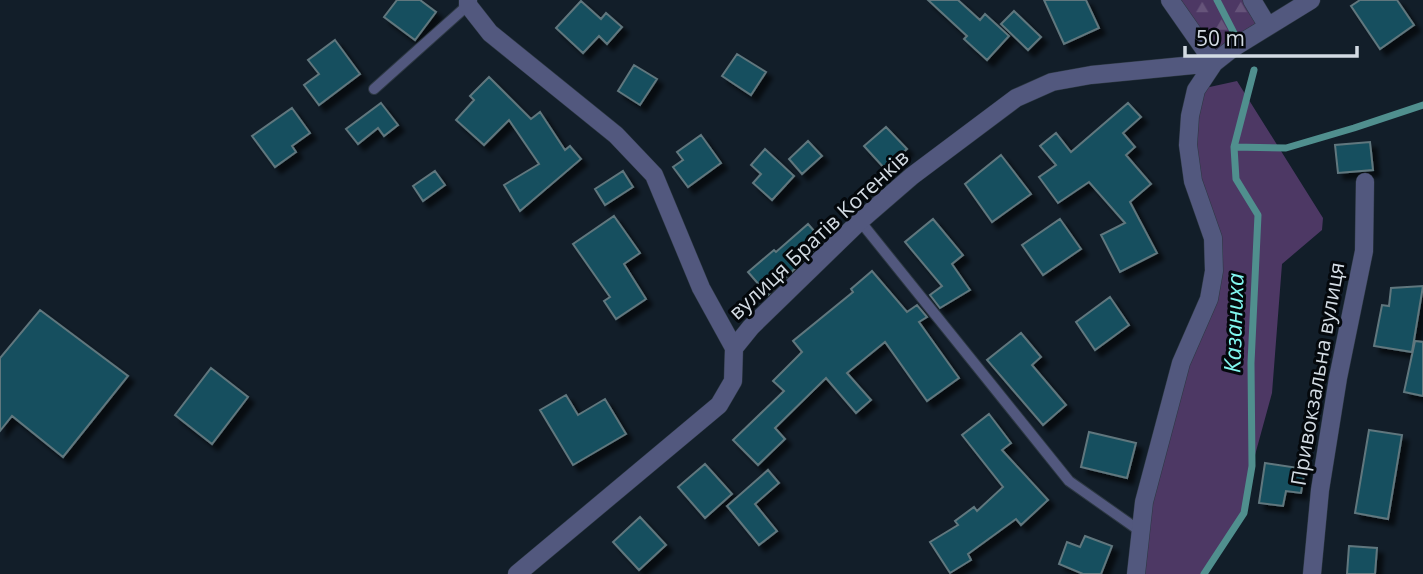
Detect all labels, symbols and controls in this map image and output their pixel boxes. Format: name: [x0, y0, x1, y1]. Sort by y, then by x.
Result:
scale bar: [1185, 14, 1356, 58]
text: 50 m: [1196, 24, 1245, 52]
street label: вулиця Братів Котенків: [722, 143, 914, 325]
street label: Привокзальна вулиця: [1284, 260, 1350, 488]
water label: Казаниха: [1215, 272, 1251, 374]

